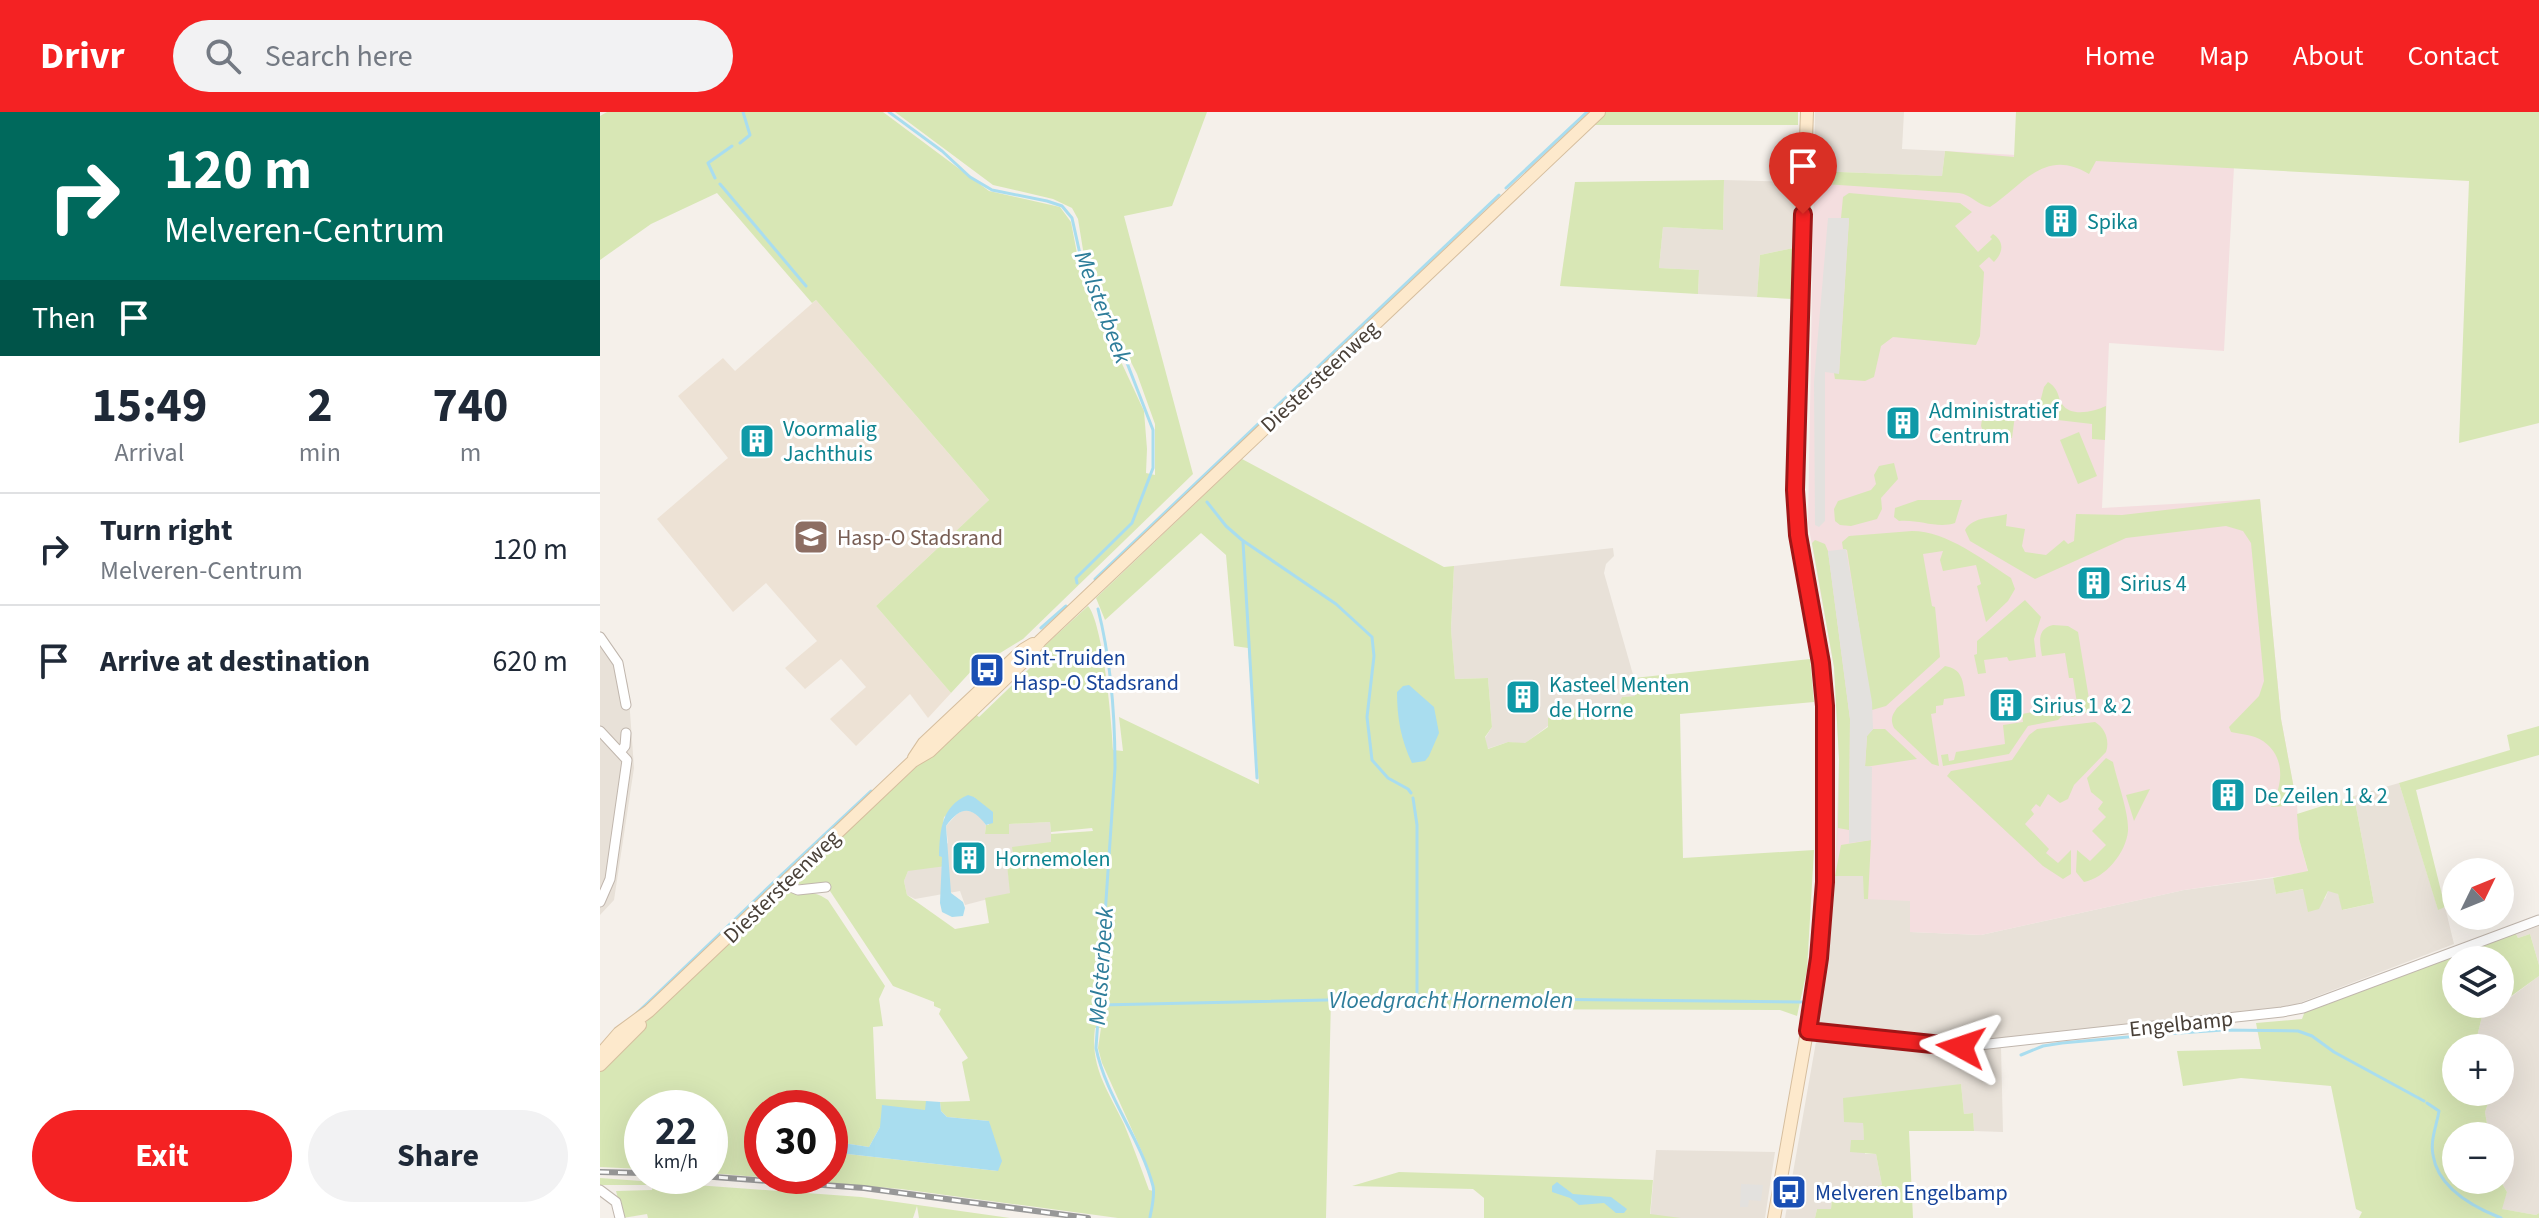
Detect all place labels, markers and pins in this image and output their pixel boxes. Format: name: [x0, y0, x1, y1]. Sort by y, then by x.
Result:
pin: [1769, 132, 1837, 214]
building icon: Spika: [2042, 202, 2080, 240]
place label: Spika: [2087, 206, 2138, 238]
place label: Administratief Centrum: [1929, 395, 2060, 452]
building icon: Administratief Centrum: [1884, 404, 1922, 442]
place label: Voormalig Jachthuis: [783, 413, 877, 470]
building icon: Voormalig Jachthuis: [738, 422, 776, 460]
school or university icon: Hasp-O Stadsrand: [792, 518, 830, 556]
place label: Hasp-O Stadsrand: [837, 522, 1003, 554]
building icon: Sirius 4: [2075, 564, 2113, 602]
place label: Sirius 4: [2120, 568, 2187, 600]
place label: Sint-Truiden Hasp-O Stadsrand: [1013, 642, 1179, 699]
bus stop icon: Sint-Truiden Hasp-O Stadsrand: [968, 651, 1006, 689]
place label: Kasteel Menten de Horne: [1549, 669, 1690, 726]
building icon: Kasteel Menten de Horne: [1504, 678, 1542, 716]
building icon: Sirius 1 & 2: [1987, 686, 2025, 724]
place label: Sirius 1 & 2: [2032, 690, 2132, 722]
building icon: De Zeilen 1 & 2: [2209, 776, 2247, 814]
place label: De Zeilen 1 & 2: [2254, 780, 2388, 812]
building icon: Hornemolen: [950, 839, 988, 877]
place label: Hornemolen: [995, 843, 1111, 875]
bus stop icon: Melveren Engelbamp: [1770, 1173, 1808, 1211]
place label: Melveren Engelbamp: [1815, 1177, 2008, 1209]

